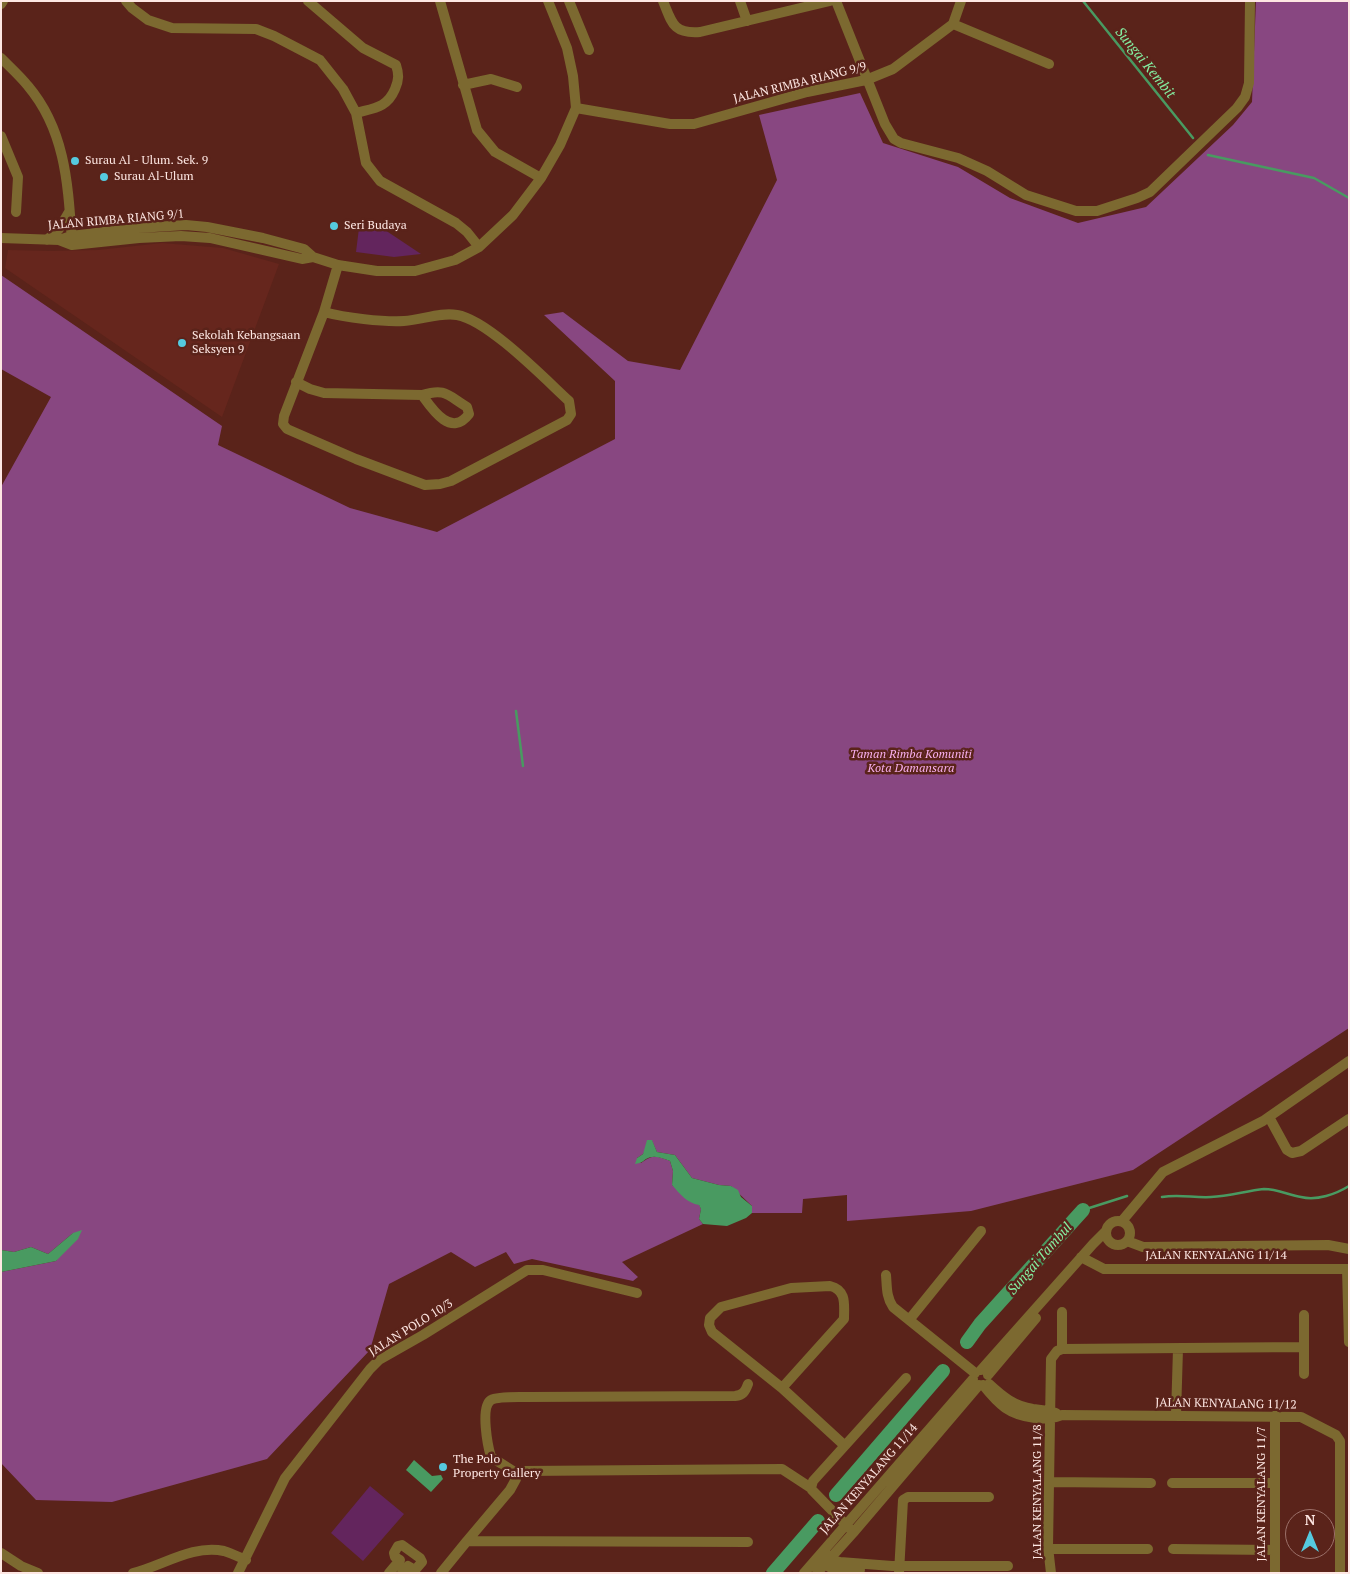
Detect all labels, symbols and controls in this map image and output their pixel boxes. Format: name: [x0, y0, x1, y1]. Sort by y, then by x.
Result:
water label: Sungai Kembit: [1111, 24, 1179, 102]
street label: JALAN RIMBA RIANG 9/9: [732, 60, 868, 106]
place label: Surau Al - Ulum. Sek. 9: [85, 154, 208, 168]
marker: Surau Al - Ulum. Sek. 9: [69, 155, 81, 167]
place label: Surau Al-Ulum: [114, 170, 194, 184]
marker: Surau Al-Ulum: [98, 171, 110, 183]
street label: JALAN RIMBA RIANG 9/1: [47, 207, 185, 233]
place label: Seri Budaya: [344, 219, 407, 233]
marker: Seri Budaya: [328, 220, 340, 232]
place label: Sekolah Kebangsaan Seksyen 9: [192, 329, 300, 357]
marker: Sekolah Kebangsaan Seksyen 9: [176, 337, 188, 349]
park label: Taman Rimba Komuniti Kota Damansara: [850, 748, 972, 776]
water label: Sungai Tambul: [1004, 1220, 1076, 1298]
street label: JALAN KENYALANG 11/14: [1145, 1249, 1287, 1263]
street label: JALAN POLO 10/3: [366, 1296, 456, 1360]
street label: JALAN KENYALANG 11/12: [1155, 1396, 1297, 1412]
street label: JALAN KENYALANG 11/14: [817, 1421, 921, 1537]
street label: JALAN KENYALANG 11/8: [1031, 1424, 1045, 1560]
street label: JALAN KENYALANG 11/7: [1255, 1426, 1269, 1562]
place label: The Polo Property Gallery: [453, 1453, 541, 1481]
marker: The Polo Property Gallery: [437, 1461, 449, 1473]
north arrow: [1285, 1509, 1335, 1559]
text: N: [1305, 1510, 1315, 1529]

